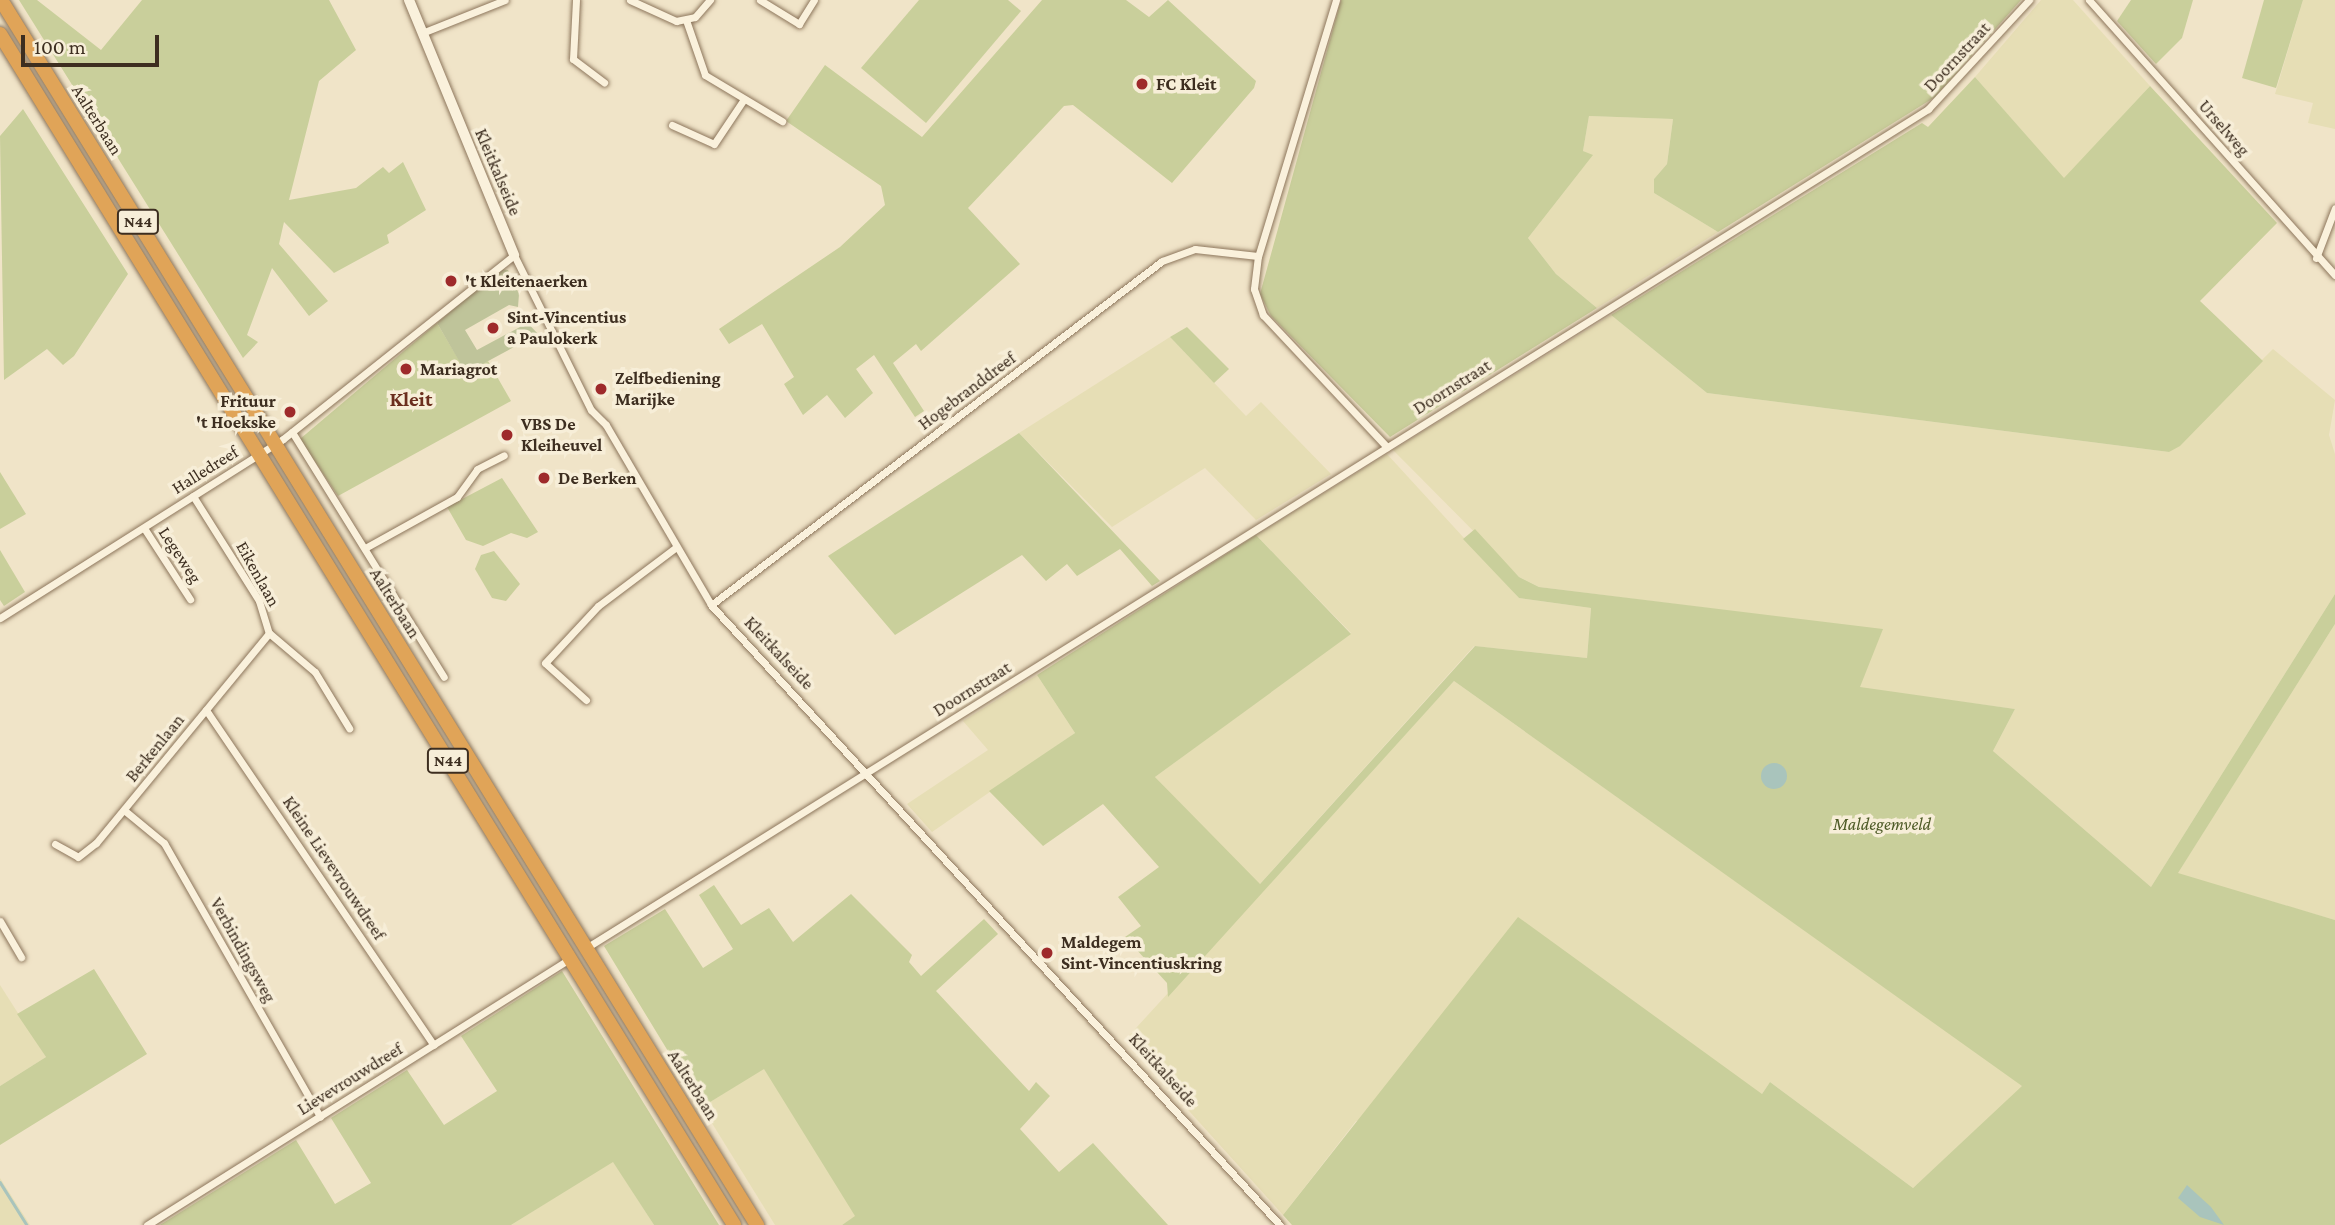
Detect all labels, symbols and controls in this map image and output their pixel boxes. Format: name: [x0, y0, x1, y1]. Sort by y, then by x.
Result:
street label: Doornstraat: [1919, 18, 1995, 96]
scale bar: [24, 21, 163, 65]
text: 100 m: [34, 35, 86, 59]
place label: FC Kleit: [1156, 73, 1216, 95]
marker: FC Kleit: [1134, 76, 1150, 92]
street label: Aalterbaan: [67, 81, 127, 159]
street label: Urselweg: [2194, 96, 2254, 160]
street label: Kleitkalseide: [470, 125, 526, 219]
road number: N44: [115, 210, 161, 234]
place label: 't Kleitenaerken: [465, 270, 588, 292]
marker: 't Kleitenaerken: [443, 273, 459, 289]
place label: Sint-Vincentius a Paulokerk: [507, 307, 626, 350]
marker: Sint-Vincentius a Paulokerk: [485, 320, 501, 336]
street label: Hogebranddreef: [914, 347, 1020, 435]
street label: Doornstraat: [1409, 355, 1495, 419]
place label: Mariagrot: [420, 358, 497, 380]
marker: Mariagrot: [398, 361, 414, 377]
place label: Zelfbediening Marijke: [615, 368, 721, 410]
marker: Zelfbediening Marijke: [593, 381, 609, 397]
district label: Kleit: [390, 386, 432, 412]
place label: Frituur 't Hoekske: [196, 391, 276, 434]
marker: Frituur 't Hoekske: [282, 404, 298, 420]
place label: VBS De Kleiheuvel: [521, 414, 602, 457]
marker: VBS De Kleiheuvel: [499, 427, 515, 443]
street label: Halledreef: [168, 441, 242, 499]
place label: De Berken: [558, 467, 636, 489]
marker: De Berken: [536, 470, 552, 486]
street label: Legeweg: [154, 523, 206, 587]
street label: Eikenlaan: [231, 537, 285, 611]
street label: Aalterbaan: [365, 564, 425, 642]
street label: Kleitkalseide: [740, 612, 818, 694]
street label: Doornstraat: [929, 657, 1015, 721]
street label: Berkenlaan: [121, 710, 189, 786]
road number: N44: [425, 748, 471, 774]
street label: Kleine Lievevrouwdreef: [278, 792, 390, 944]
park label: Maldegemveld: [1833, 813, 1931, 835]
street label: Verbindingsweg: [205, 894, 281, 1006]
place label: Maldegem Sint-Vincentiuskring: [1061, 932, 1222, 974]
marker: Maldegem Sint-Vincentiuskring: [1039, 945, 1055, 961]
street label: Kleitkalseide: [1124, 1028, 1202, 1112]
street label: Lievevrouwdreef: [293, 1038, 407, 1120]
street label: Aalterbaan: [663, 1046, 723, 1124]

